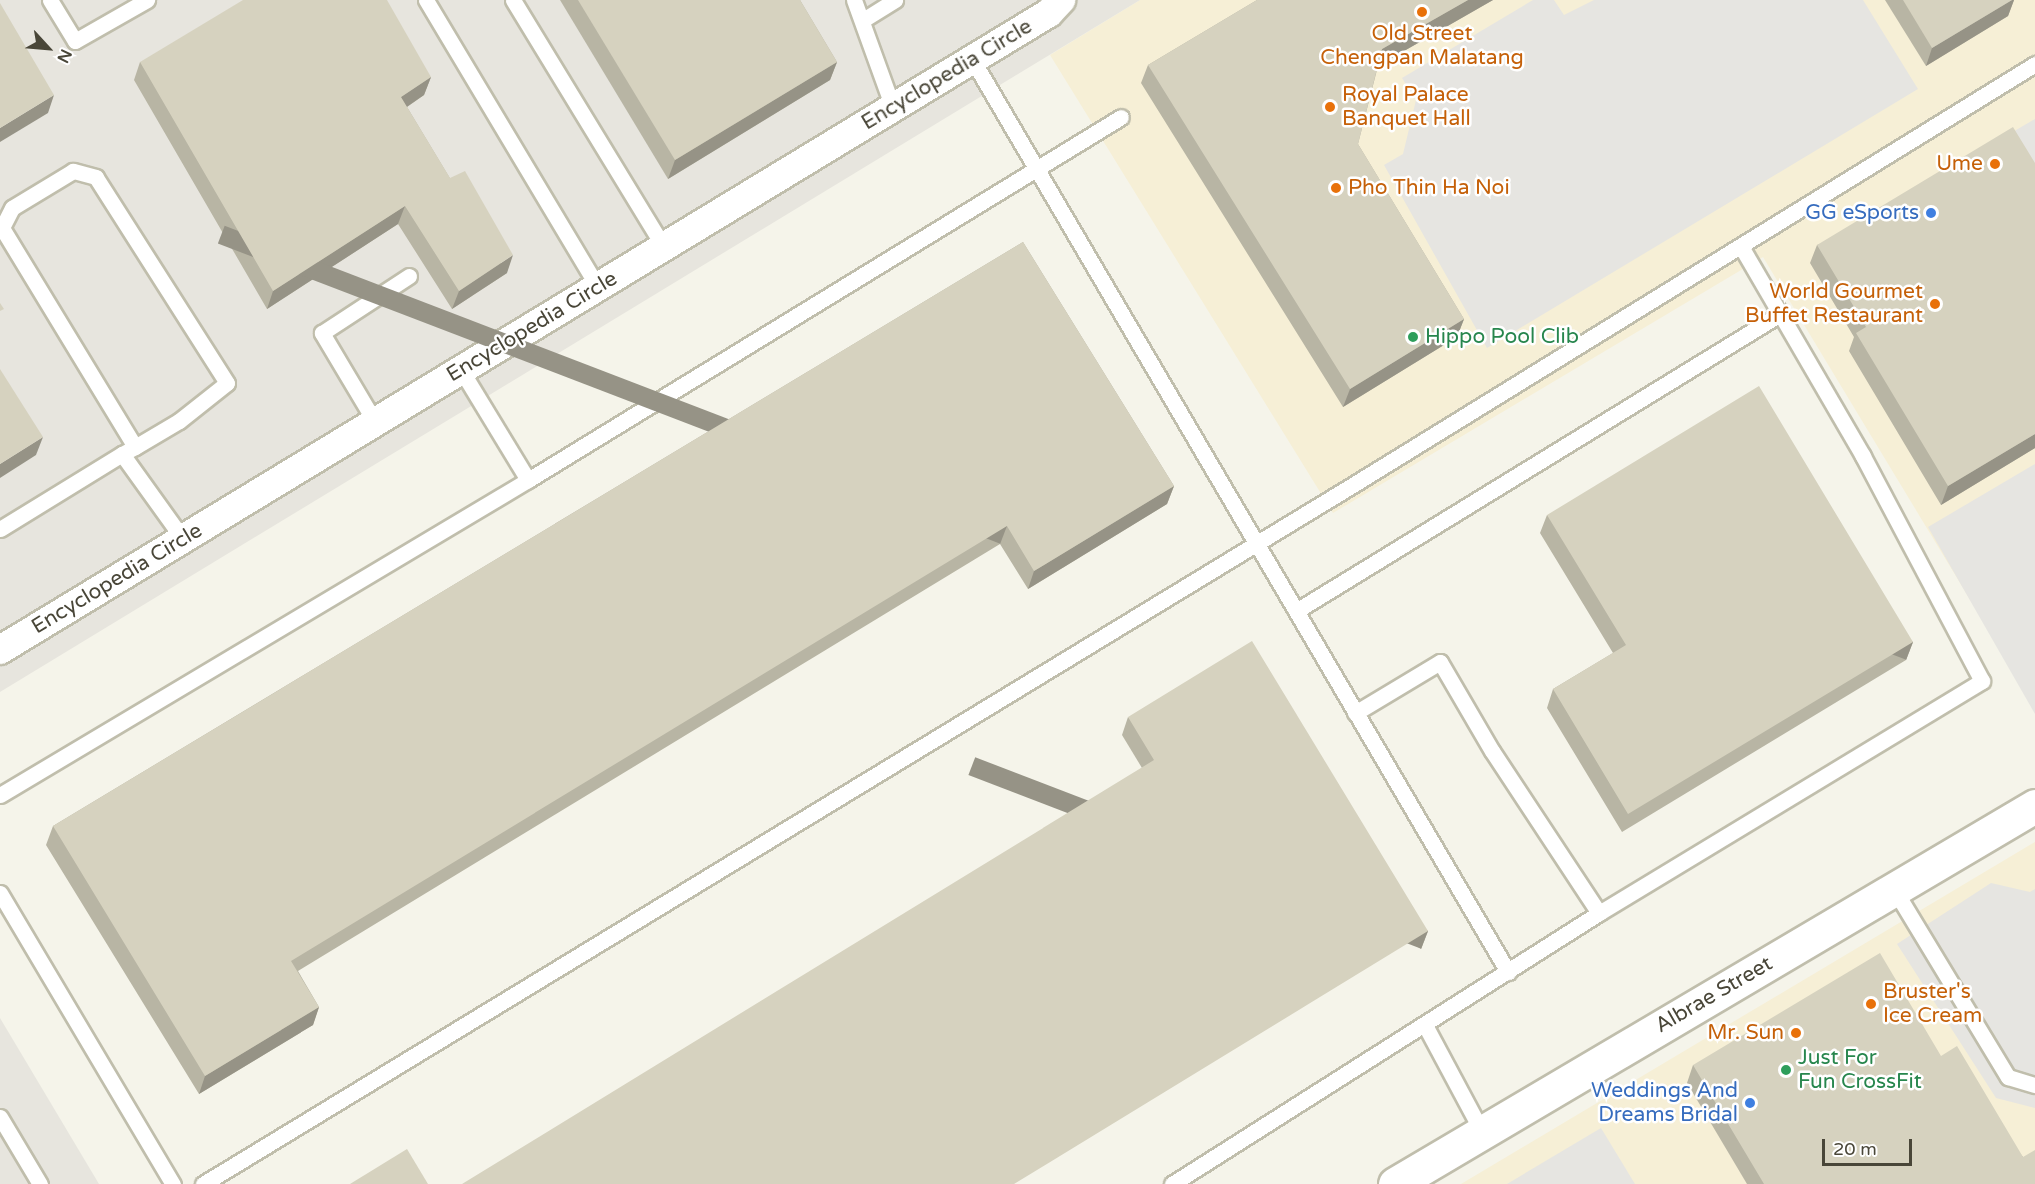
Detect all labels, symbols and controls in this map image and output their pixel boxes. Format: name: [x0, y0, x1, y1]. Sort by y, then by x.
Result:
marker: Old Street Chengpan Malatang: [1415, 5, 1429, 19]
street label: Encyclopedia Circle: [857, 14, 1037, 136]
north arrow: [18, 18, 78, 78]
place label: Old Street Chengpan Malatang: [1320, 21, 1524, 71]
text: N: [52, 46, 76, 66]
place label: Royal Palace Banquet Hall: [1342, 82, 1471, 132]
marker: Royal Palace Banquet Hall: [1323, 100, 1337, 114]
place label: Ume: [1936, 151, 1983, 177]
marker: Ume: [1988, 157, 2002, 171]
place label: Pho Thin Ha Noi: [1348, 175, 1510, 201]
marker: Pho Thin Ha Noi: [1329, 181, 1343, 195]
place label: GG eSports: [1805, 200, 1919, 226]
marker: GG eSports: [1924, 206, 1938, 220]
street label: Encyclopedia Circle: [442, 266, 622, 388]
place label: World Gourmet Buffet Restaurant: [1745, 279, 1923, 329]
marker: World Gourmet Buffet Restaurant: [1928, 297, 1942, 311]
place label: Hippo Pool Clib: [1425, 324, 1579, 350]
marker: Hippo Pool Clib: [1406, 330, 1420, 344]
street label: Encyclopedia Circle: [27, 518, 207, 640]
street label: Albrae Street: [1651, 951, 1777, 1039]
place label: Bruster's Ice Cream: [1883, 979, 1982, 1029]
marker: Bruster's Ice Cream: [1864, 997, 1878, 1011]
place label: Mr. Sun: [1707, 1020, 1784, 1046]
marker: Mr. Sun: [1789, 1026, 1803, 1040]
place label: Just For Fun CrossFit: [1798, 1045, 1922, 1095]
marker: Just For Fun CrossFit: [1779, 1063, 1793, 1077]
place label: Weddings And Dreams Bridal: [1591, 1078, 1738, 1128]
marker: Weddings And Dreams Bridal: [1743, 1096, 1757, 1110]
scale bar: [1825, 1127, 1915, 1165]
text: 20 m: [1833, 1138, 1877, 1160]

